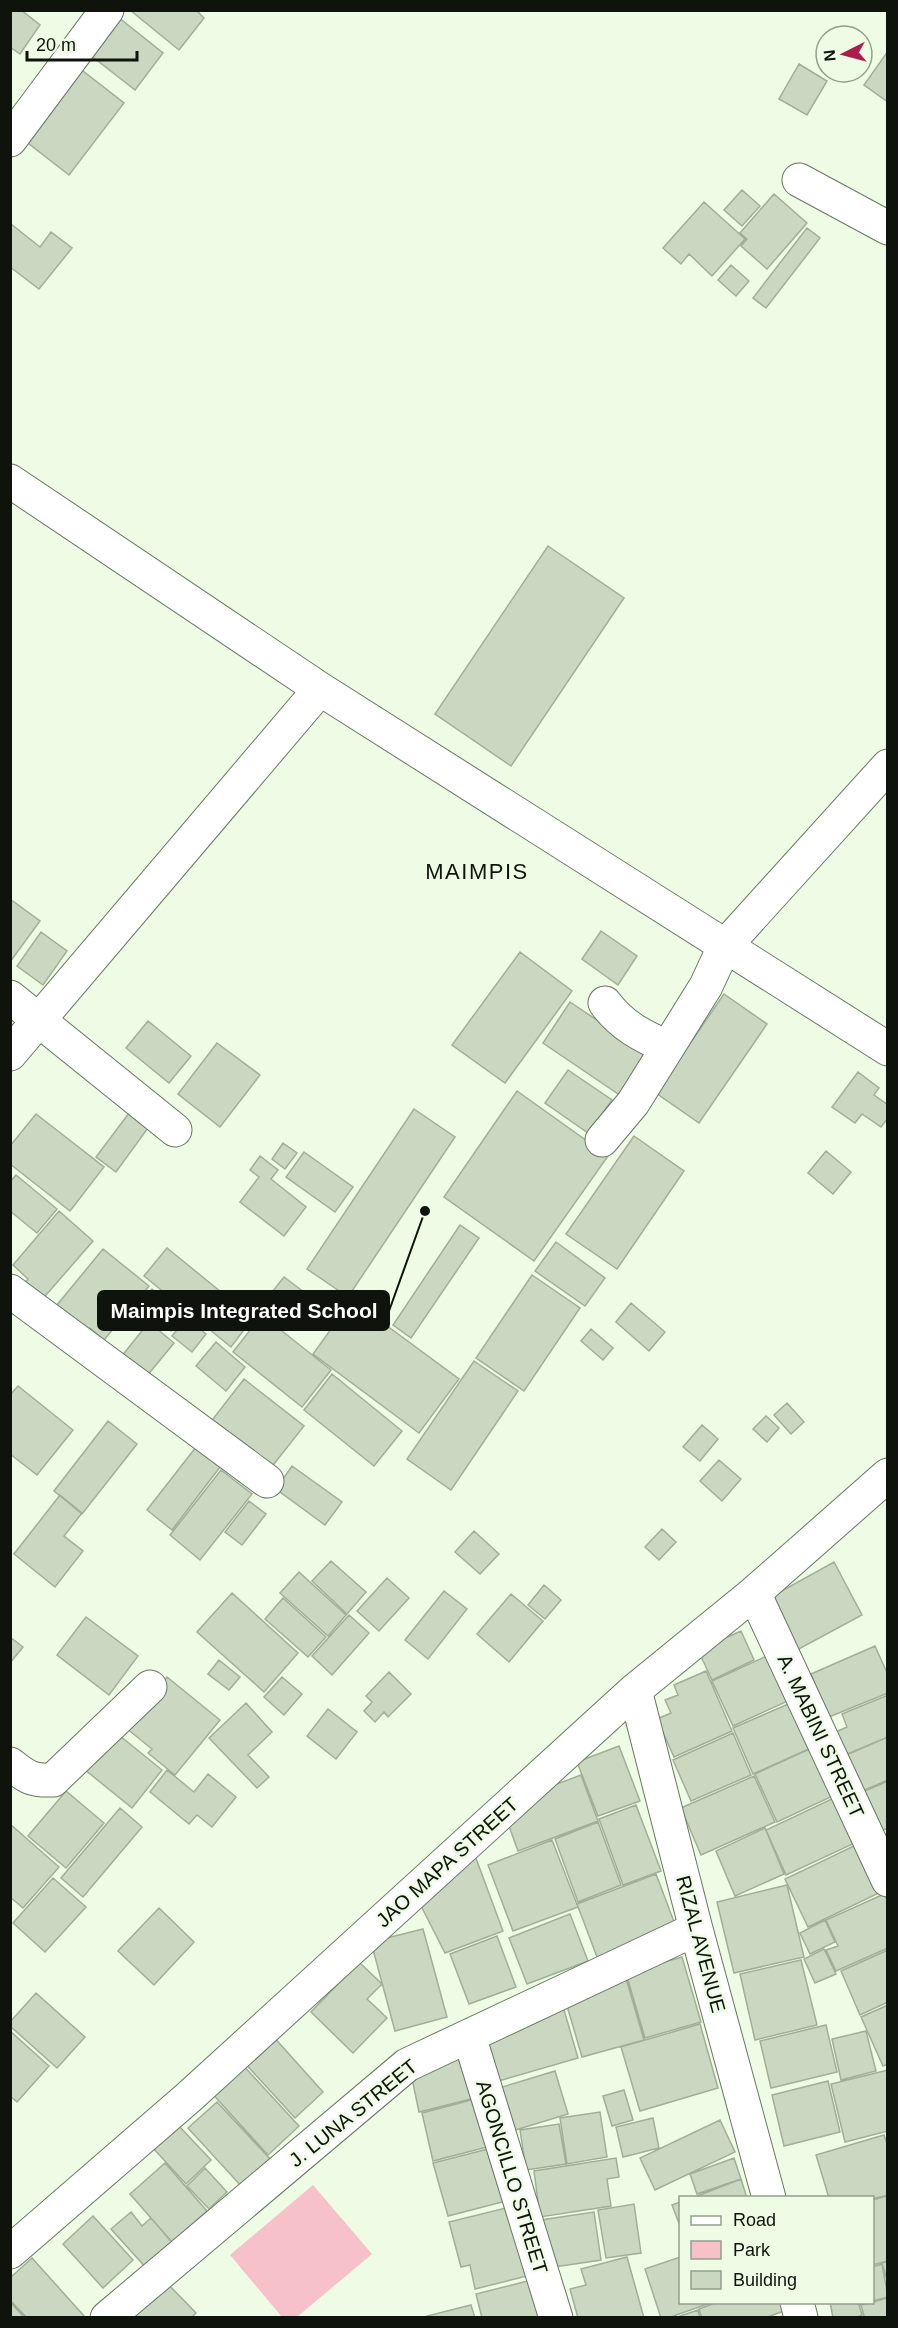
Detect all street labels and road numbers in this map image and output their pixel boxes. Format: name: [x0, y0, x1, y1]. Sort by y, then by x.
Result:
street label: A. MABINI STREET: [773, 1651, 869, 1821]
street label: JAO MAPA STREET: [372, 1793, 522, 1931]
street label: RIZAL AVENUE: [672, 1873, 730, 2015]
street label: J. LUNA STREET: [285, 2055, 421, 2171]
street label: AGONCILLO STREET: [472, 2078, 552, 2276]

